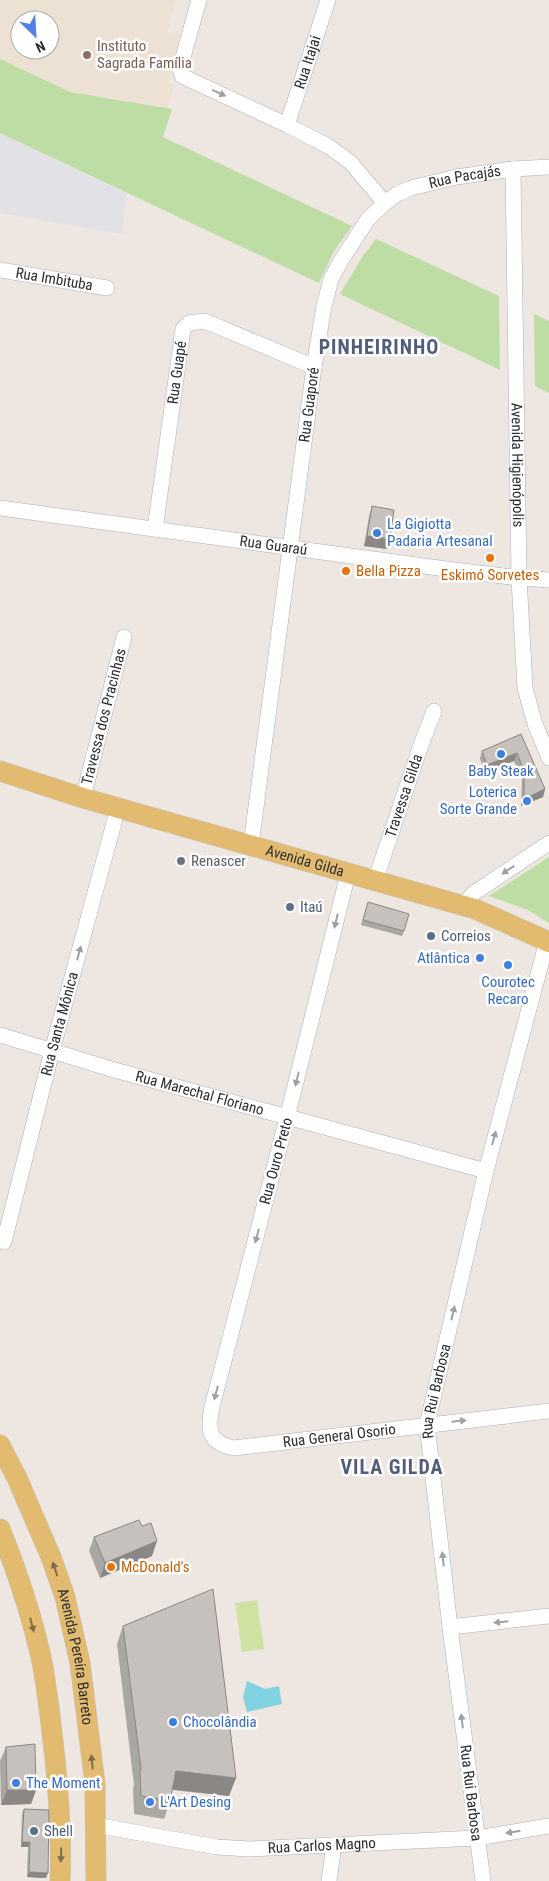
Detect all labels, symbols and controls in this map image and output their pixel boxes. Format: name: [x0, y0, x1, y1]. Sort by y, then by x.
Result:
north arrow: [10, 10, 60, 60]
street label: Rua Itajai: [290, 33, 325, 91]
place label: Instituto Sagrada Família: [97, 37, 192, 72]
text: N: [33, 38, 48, 56]
marker: Instituto Sagrada Família: [81, 49, 93, 61]
one-way arrow: [212, 90, 226, 98]
street label: Rua Pacajás: [427, 162, 502, 192]
street label: Rua Imbituba: [14, 264, 94, 294]
district label: PINHEIRINHO: [319, 335, 439, 359]
street label: Rua Guapé: [164, 340, 190, 405]
street label: Rua Guaporé: [295, 366, 323, 443]
street label: Avenida Higienópolis: [507, 403, 527, 528]
place label: La Gigiotta Padaria Artesanal: [387, 515, 493, 550]
marker: La Gigiotta Padaria Artesanal: [371, 527, 383, 539]
street label: Rua Guaraú: [239, 532, 308, 559]
marker: Eskimó Sorvetes: [484, 552, 496, 564]
place label: Bella Pizza: [356, 562, 421, 580]
marker: Bella Pizza: [340, 565, 352, 577]
place label: Eskimó Sorvetes: [441, 566, 539, 584]
street label: Travessa dos Pracinhas: [78, 646, 130, 787]
marker: Baby Steak: [495, 748, 507, 760]
street label: Travessa Gilda: [381, 752, 426, 840]
place label: Baby Steak: [468, 762, 534, 780]
place label: Loterica Sorte Grande: [440, 783, 517, 818]
marker: Loterica Sorte Grande: [521, 795, 533, 807]
street label: Avenida Gilda: [264, 841, 346, 881]
place label: Renascer: [191, 852, 246, 870]
marker: Renascer: [175, 855, 187, 867]
one-way arrow: [502, 865, 515, 875]
place label: Itaú: [300, 898, 323, 916]
marker: Itaú: [284, 901, 296, 913]
one-way arrow: [332, 913, 340, 928]
place label: Correios: [441, 927, 491, 945]
marker: Correios: [425, 930, 437, 942]
one-way arrow: [75, 945, 83, 960]
place label: Atlântica: [417, 949, 470, 967]
marker: Atlântica: [474, 952, 486, 964]
marker: Courotec Recaro: [502, 959, 514, 971]
street label: Rua Santa Mônica: [37, 970, 82, 1078]
place label: Courotec Recaro: [481, 973, 535, 1008]
street label: Rua Marechal Floriano: [133, 1067, 266, 1119]
one-way arrow: [293, 1071, 301, 1086]
street label: Rua Ouro Preto: [256, 1116, 296, 1206]
one-way arrow: [490, 1130, 498, 1145]
one-way arrow: [252, 1228, 260, 1243]
one-way arrow: [449, 1305, 457, 1320]
street label: Rua Rui Barbosa: [418, 1342, 455, 1440]
one-way arrow: [211, 1386, 219, 1401]
one-way arrow: [452, 1417, 468, 1425]
street label: Rua General Osorio: [282, 1420, 397, 1451]
district label: VILA GILDA: [341, 1455, 443, 1479]
one-way arrow: [439, 1551, 447, 1567]
place label: McDonald's: [121, 1558, 190, 1576]
one-way arrow: [51, 1561, 59, 1576]
marker: McDonald's: [105, 1561, 117, 1573]
street label: Avenida Pereira Barreto: [54, 1586, 97, 1726]
one-way arrow: [29, 1618, 37, 1633]
one-way arrow: [492, 1618, 508, 1626]
one-way arrow: [458, 1712, 466, 1728]
place label: Chocolândia: [183, 1713, 257, 1731]
marker: Chocolândia: [167, 1716, 179, 1728]
street label: Rua Rui Barbosa: [456, 1744, 486, 1842]
one-way arrow: [88, 1754, 96, 1770]
place label: The Moment: [26, 1774, 100, 1792]
marker: The Moment: [10, 1777, 22, 1789]
place label: L'Art Desing: [160, 1793, 231, 1811]
marker: L'Art Desing: [144, 1796, 156, 1808]
place label: Shell: [44, 1822, 73, 1840]
marker: Shell: [28, 1825, 40, 1837]
one-way arrow: [505, 1829, 521, 1837]
street label: Rua Carlos Magno: [267, 1834, 376, 1857]
one-way arrow: [57, 1848, 65, 1864]

